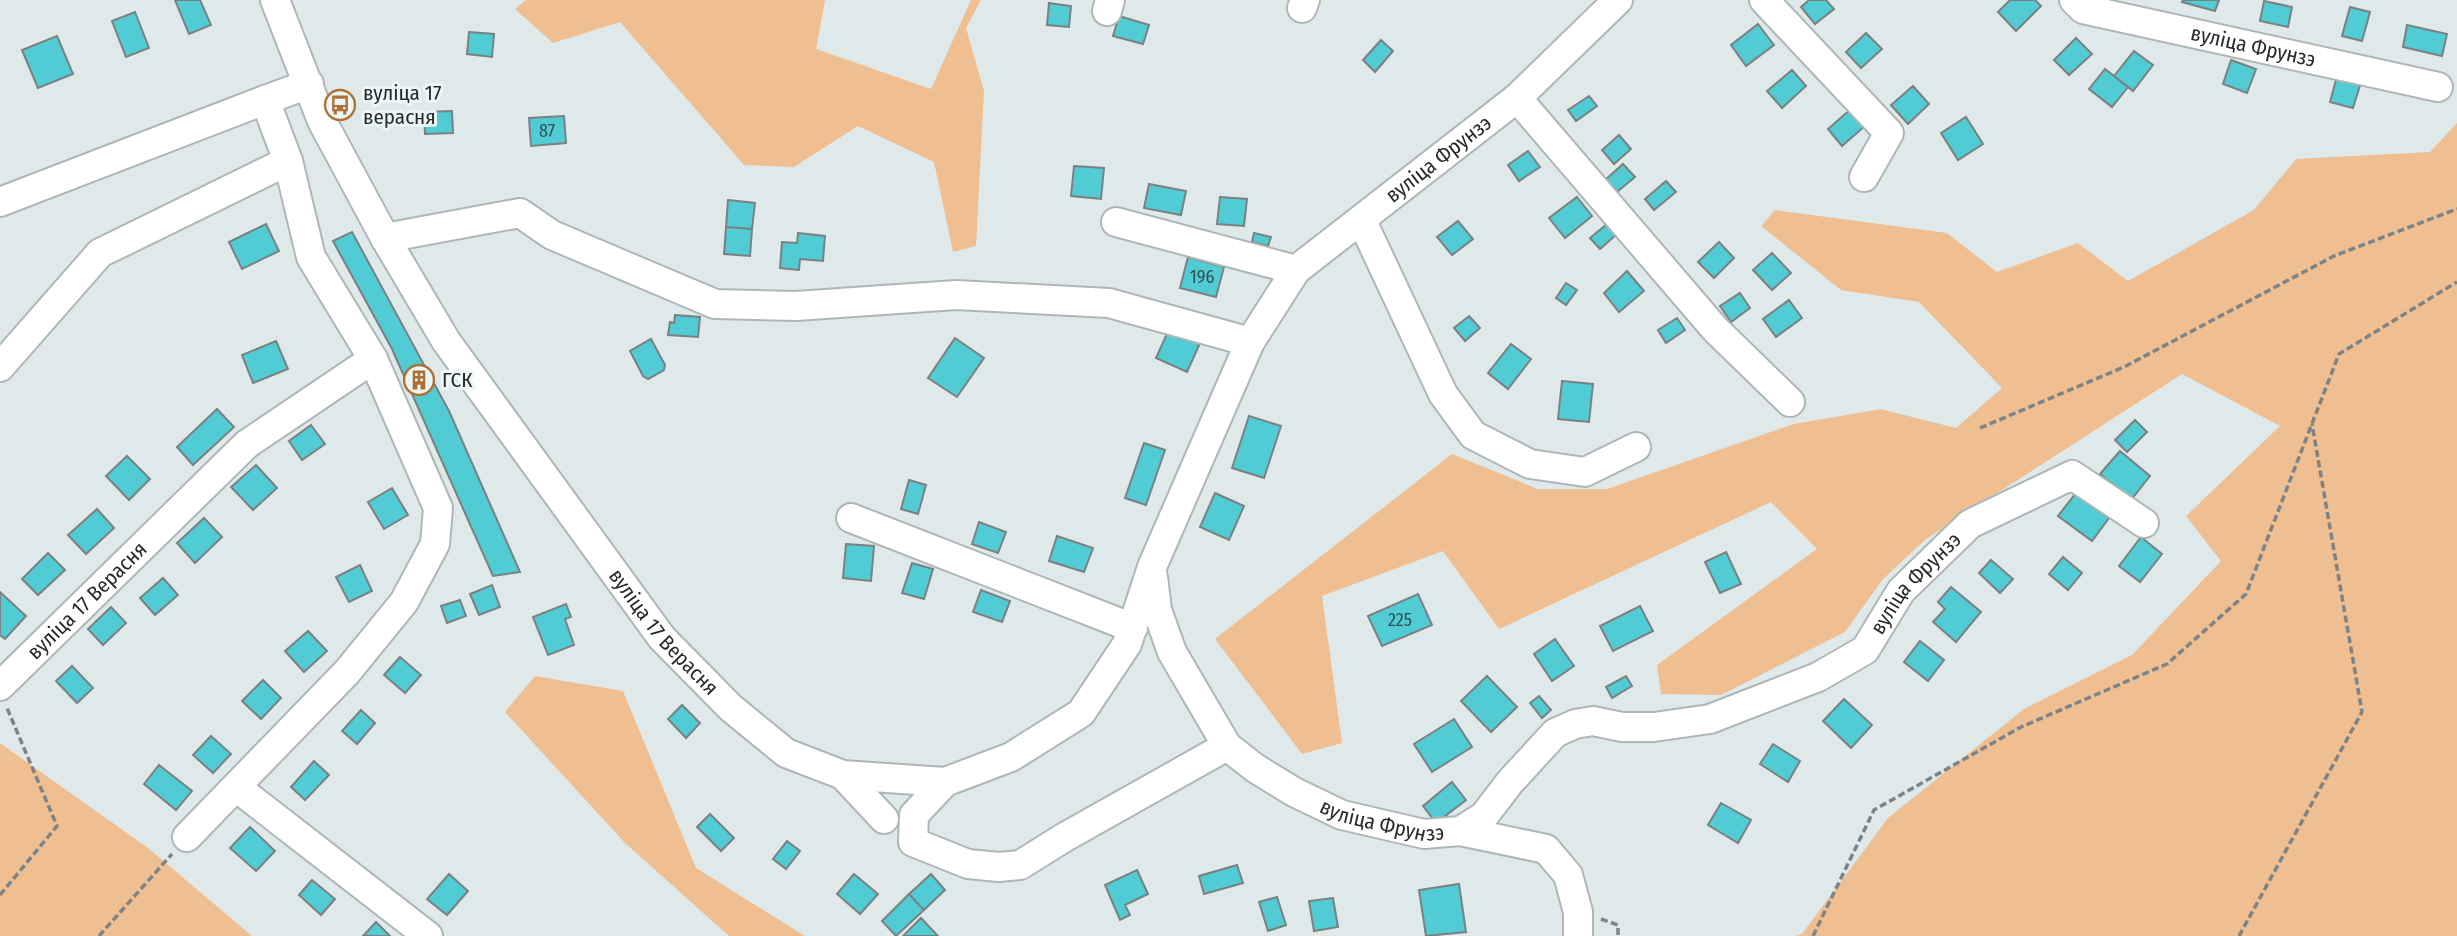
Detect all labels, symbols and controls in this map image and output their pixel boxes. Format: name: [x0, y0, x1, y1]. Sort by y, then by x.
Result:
street label: вуліца Фрунзэ: [2188, 20, 2318, 73]
place label: вуліца 17 верасня: [363, 80, 442, 130]
bus stop icon: вуліца 17 верасня: [323, 88, 357, 122]
street label: вуліца Фрунзэ: [1380, 110, 1497, 208]
house number: 87: [539, 120, 555, 142]
house number: 196: [1190, 266, 1214, 288]
building icon: ГСК: [402, 363, 436, 397]
place label: ГСК: [442, 367, 473, 393]
street label: вуліца Фрунзэ: [1865, 527, 1967, 639]
street label: вуліца 17 Верасня: [22, 536, 152, 665]
street label: вуліца 17 Верасня: [603, 564, 724, 701]
house number: 225: [1388, 609, 1412, 631]
street label: вуліца Фрунзэ: [1316, 793, 1445, 847]

